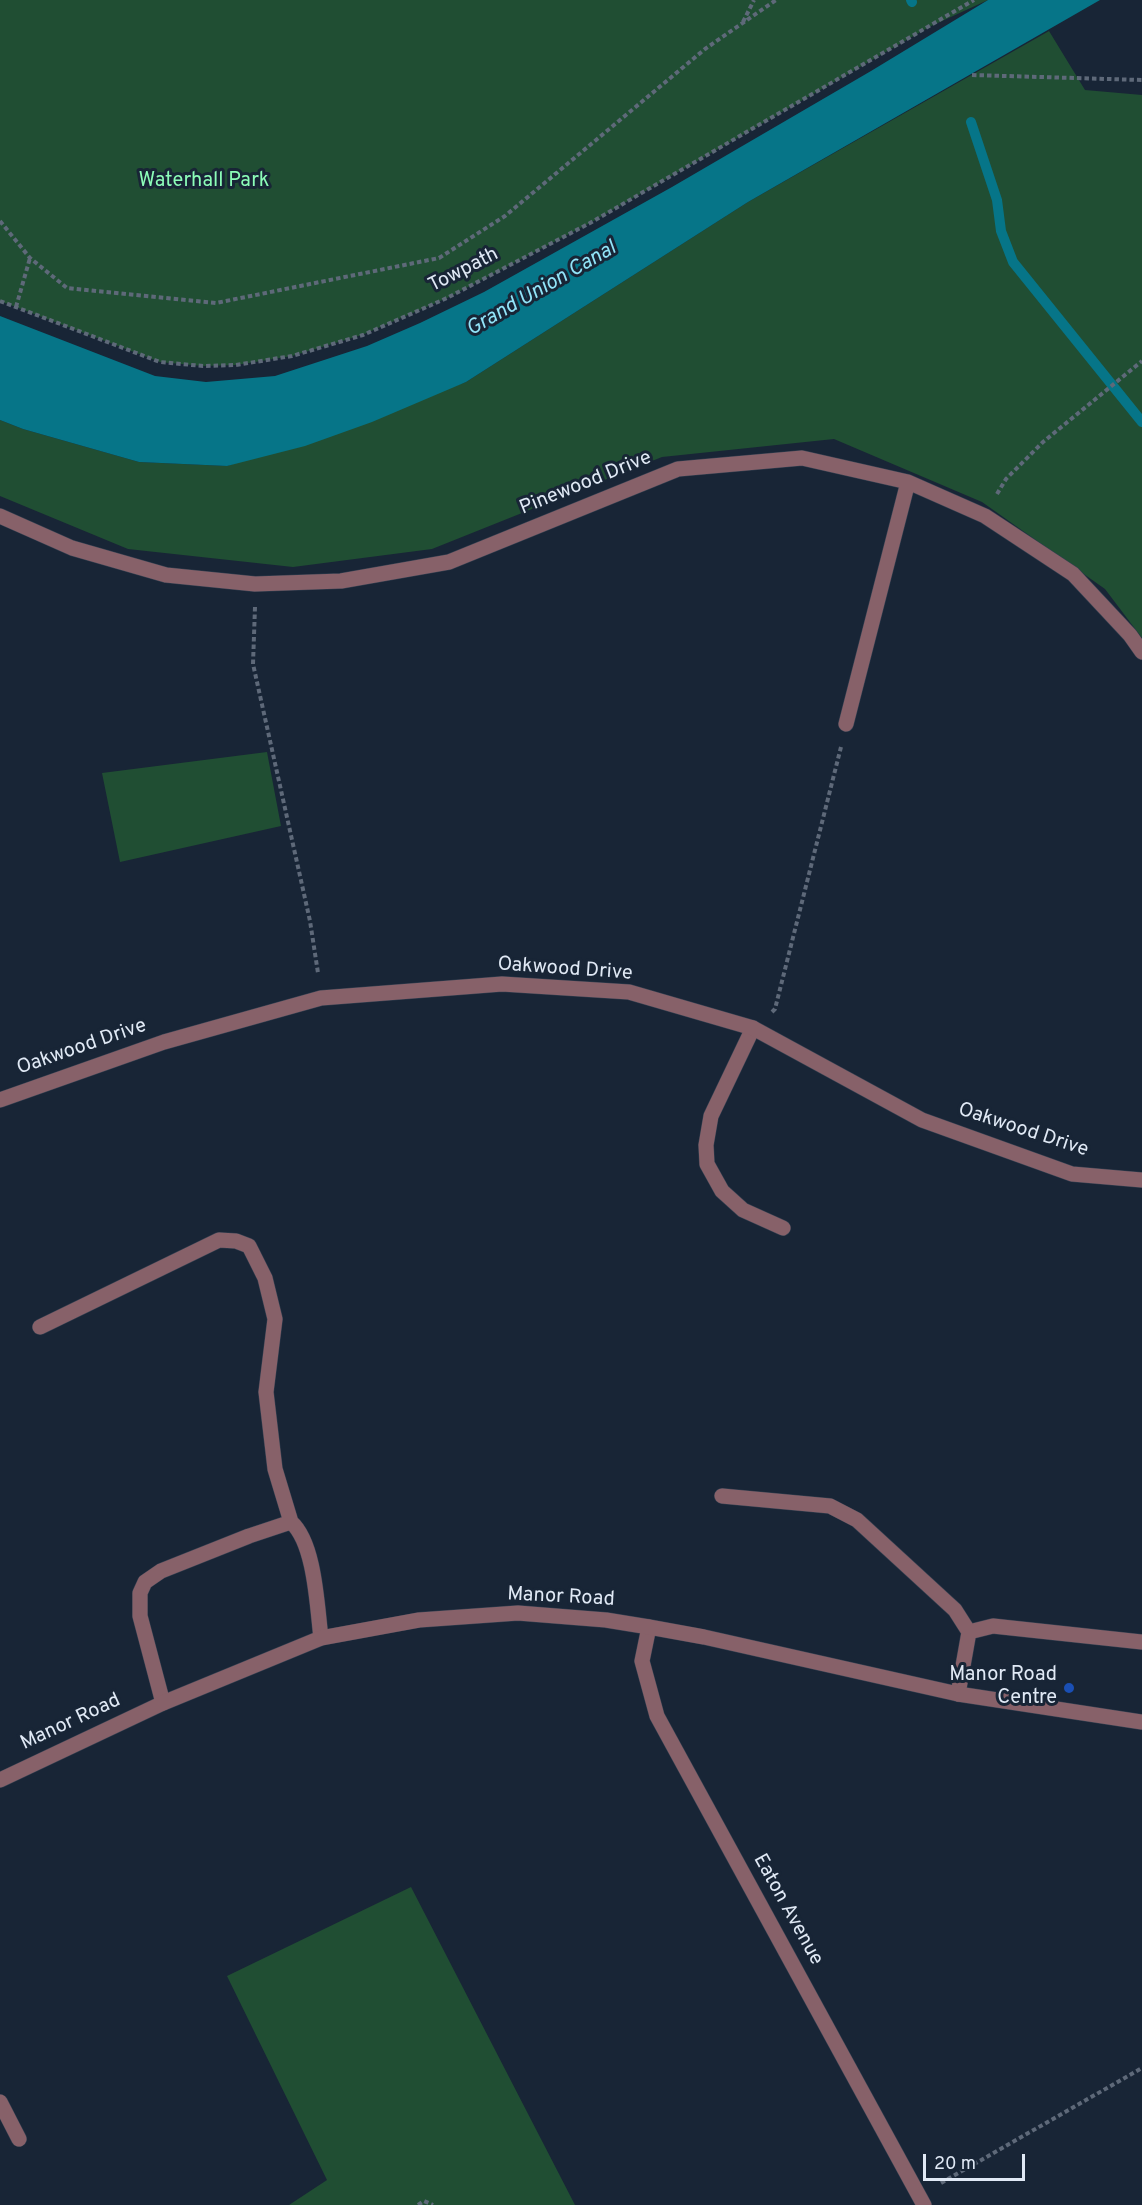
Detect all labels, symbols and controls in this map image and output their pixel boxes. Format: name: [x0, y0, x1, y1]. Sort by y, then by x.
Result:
park label: Waterhall Park: [139, 170, 269, 194]
water label: Grand Union Canal: [463, 237, 621, 343]
street label: Towpath: [425, 243, 503, 299]
street label: Pinewood Drive: [517, 447, 655, 521]
street label: Oakwood Drive: [497, 953, 633, 987]
street label: Oakwood Drive: [14, 1015, 150, 1081]
street label: Oakwood Drive: [955, 1099, 1091, 1163]
street label: Manor Road: [507, 1583, 615, 1613]
place label: Manor Road Centre: [949, 1664, 1057, 1711]
marker: Manor Road Centre: [1062, 1681, 1076, 1695]
street label: Manor Road: [17, 1689, 125, 1757]
street label: Eaton Avenue: [747, 1850, 827, 1970]
scale bar: [926, 2142, 1028, 2180]
text: 20 m: [934, 2153, 976, 2176]

